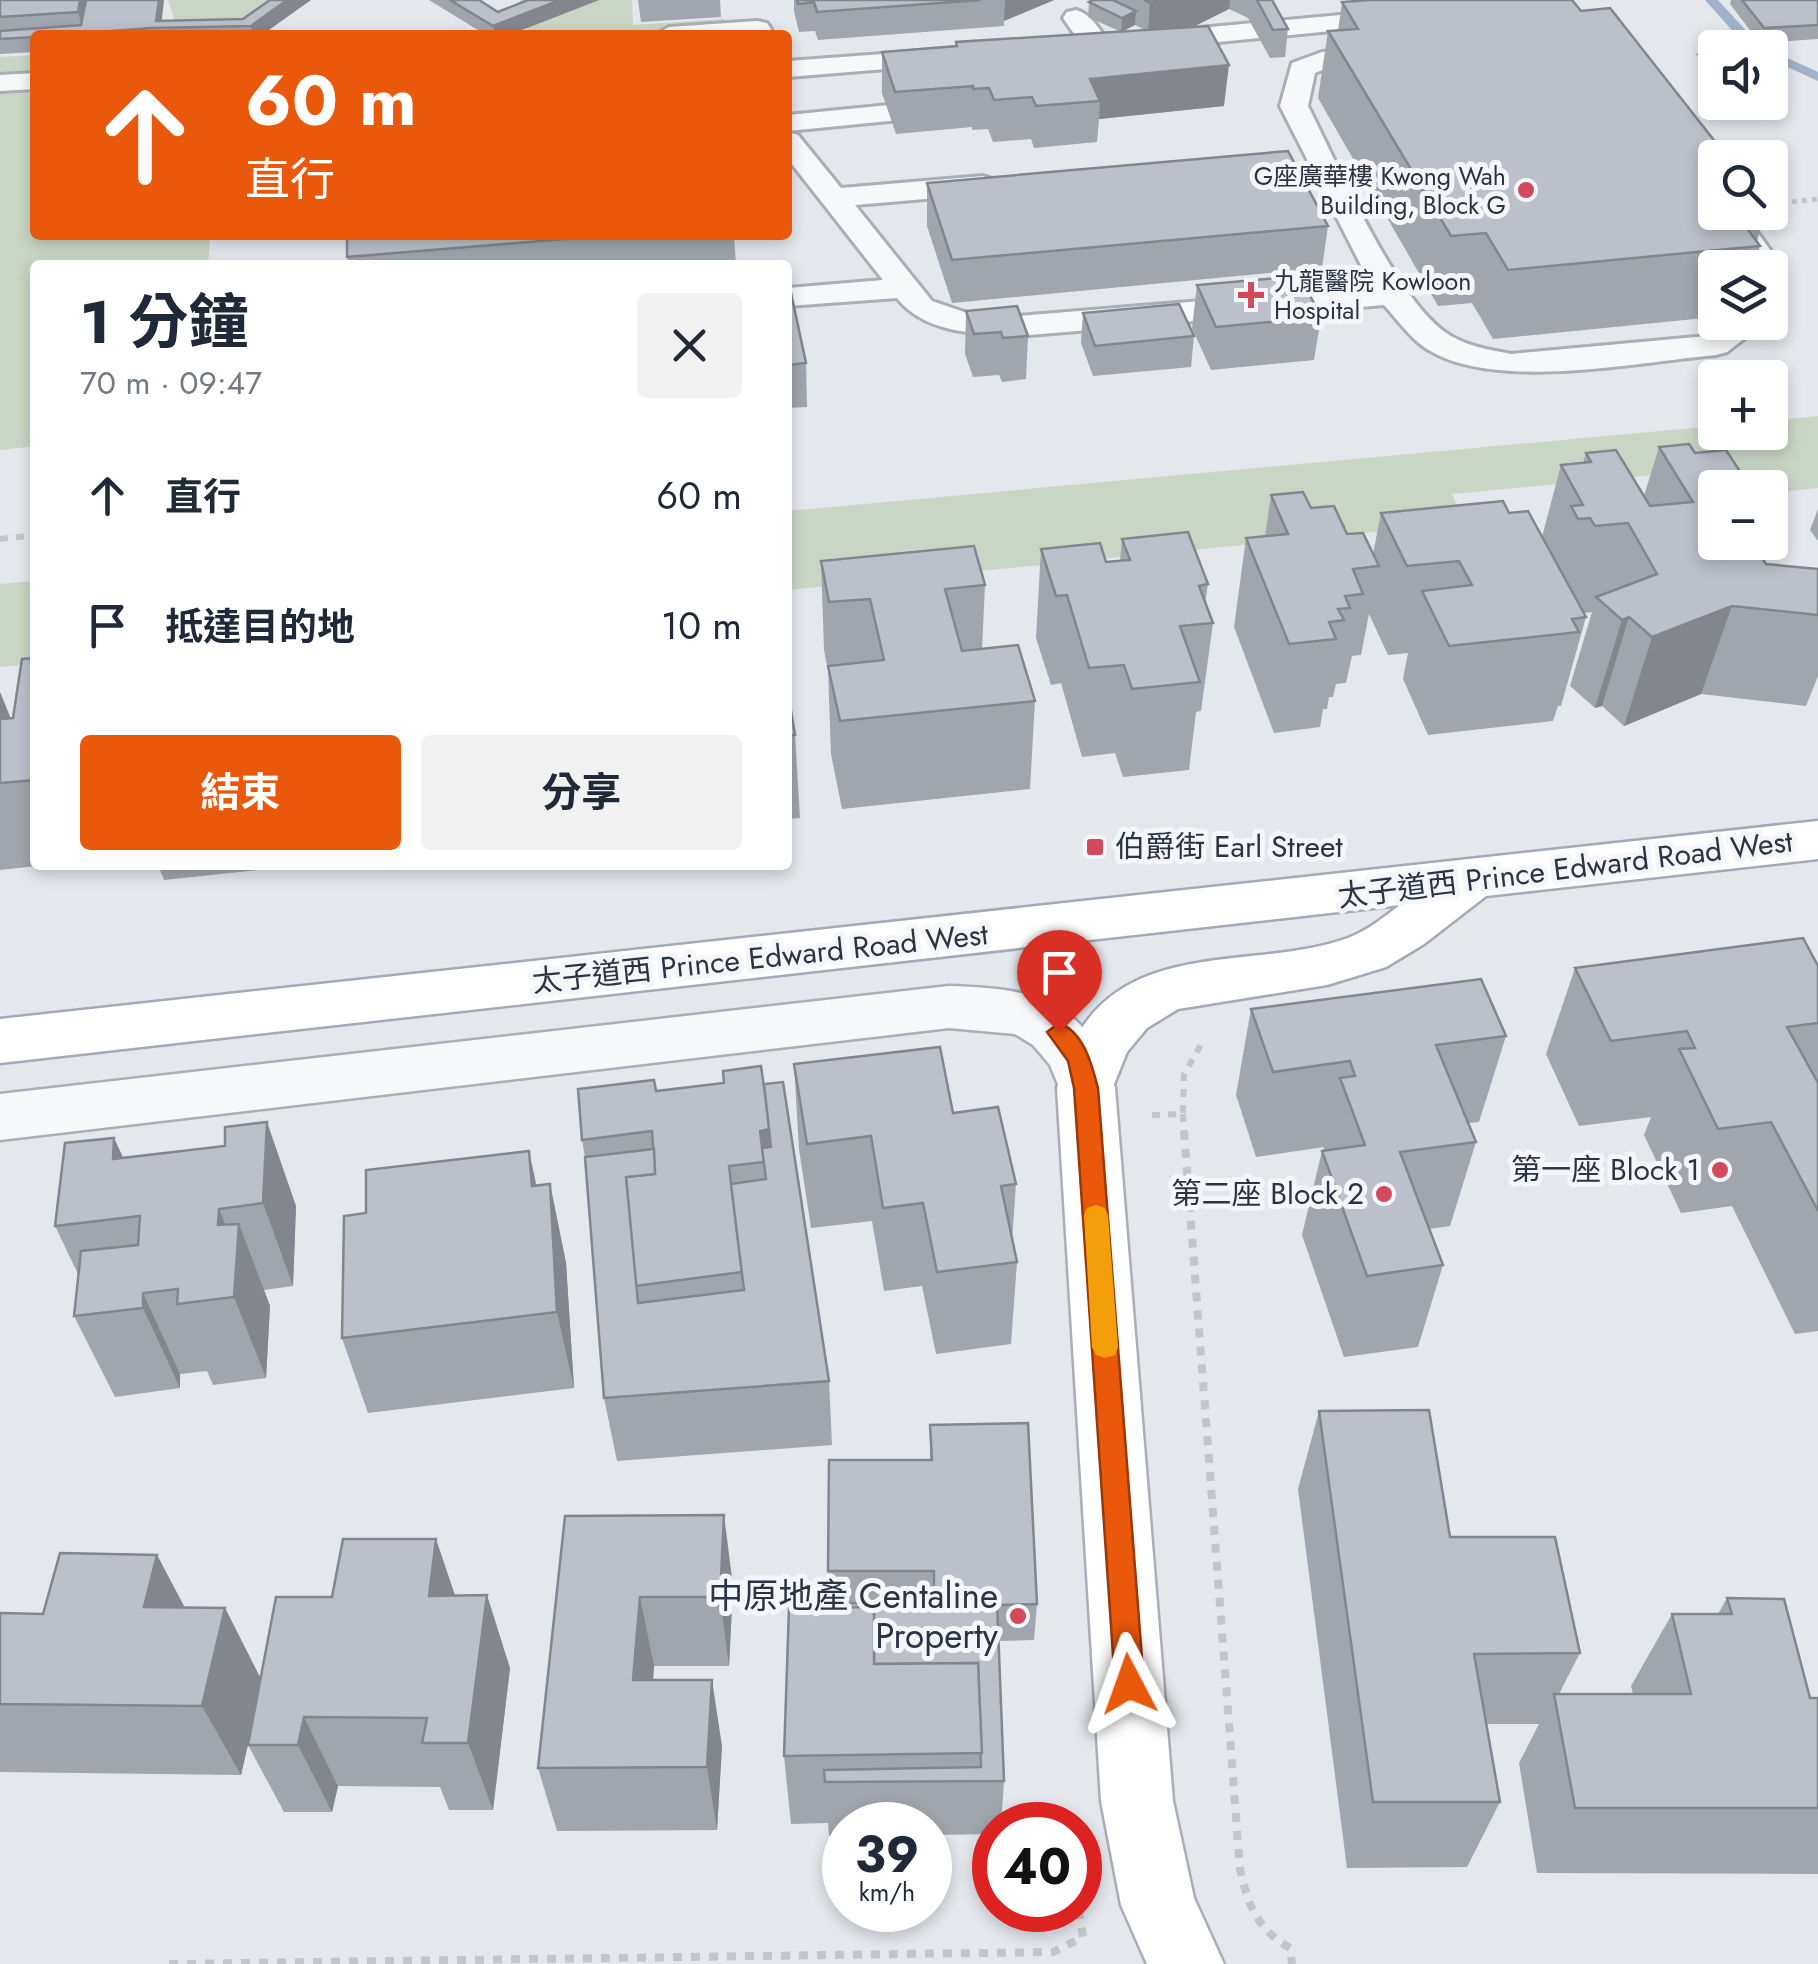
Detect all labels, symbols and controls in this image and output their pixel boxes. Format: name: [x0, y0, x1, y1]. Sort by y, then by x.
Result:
map controls: [1698, 30, 1788, 560]
button: sound: [1698, 30, 1788, 120]
text: 60 m: [245, 50, 417, 151]
icon: ahead: [80, 70, 210, 200]
button: search: [1698, 140, 1788, 230]
text: 直行: [245, 147, 335, 212]
place label: G座廣華樓 Kwong Wah Building, Block G: [1254, 158, 1506, 223]
marker: G座廣華樓 Kwong Wah Building, Block G: [1515, 179, 1537, 201]
button: layers: [1698, 250, 1788, 340]
place label: 九龍醫院 Kowloon Hospital: [1274, 263, 1471, 328]
text: 1 分鐘: [80, 279, 249, 366]
marker: 九龍醫院 Kowloon Hospital: [1238, 282, 1264, 308]
button: close: [637, 293, 742, 398]
text: 70 m · 09:47: [80, 360, 262, 406]
button: +: [1698, 360, 1788, 450]
icon: ahead: [80, 468, 135, 523]
text: 60 m: [656, 468, 742, 523]
text: 直行: [165, 469, 241, 524]
button: −: [1698, 470, 1788, 560]
icon: arrive: [80, 598, 135, 653]
text: 10 m: [661, 598, 742, 653]
text: 抵達目的地: [165, 599, 355, 654]
button: 結束: [80, 735, 401, 850]
button: 分享: [421, 735, 742, 850]
street label: 太子道西 Prince Edward Road West: [1335, 819, 1796, 918]
place label: 伯爵街 Earl Street: [1115, 825, 1343, 868]
marker: 伯爵街 Earl Street: [1084, 836, 1106, 858]
street label: 太子道西 Prince Edward Road West: [530, 912, 991, 1003]
pin: [1017, 930, 1102, 1033]
icon: arrive: [1032, 945, 1087, 1000]
place label: 第一座 Block 1: [1511, 1148, 1700, 1191]
marker: 第一座 Block 1: [1709, 1159, 1731, 1181]
place label: 第二座 Block 2: [1171, 1172, 1364, 1215]
marker: 第二座 Block 2: [1373, 1183, 1395, 1205]
place label: 中原地產 Centaline Property: [708, 1571, 999, 1661]
marker: 中原地產 Centaline Property: [1007, 1605, 1029, 1627]
position arrow: [1077, 1632, 1181, 1736]
speed limit sign: 40: [972, 1802, 1102, 1932]
text: 39: [855, 1818, 919, 1891]
text: km/h: [859, 1874, 915, 1910]

